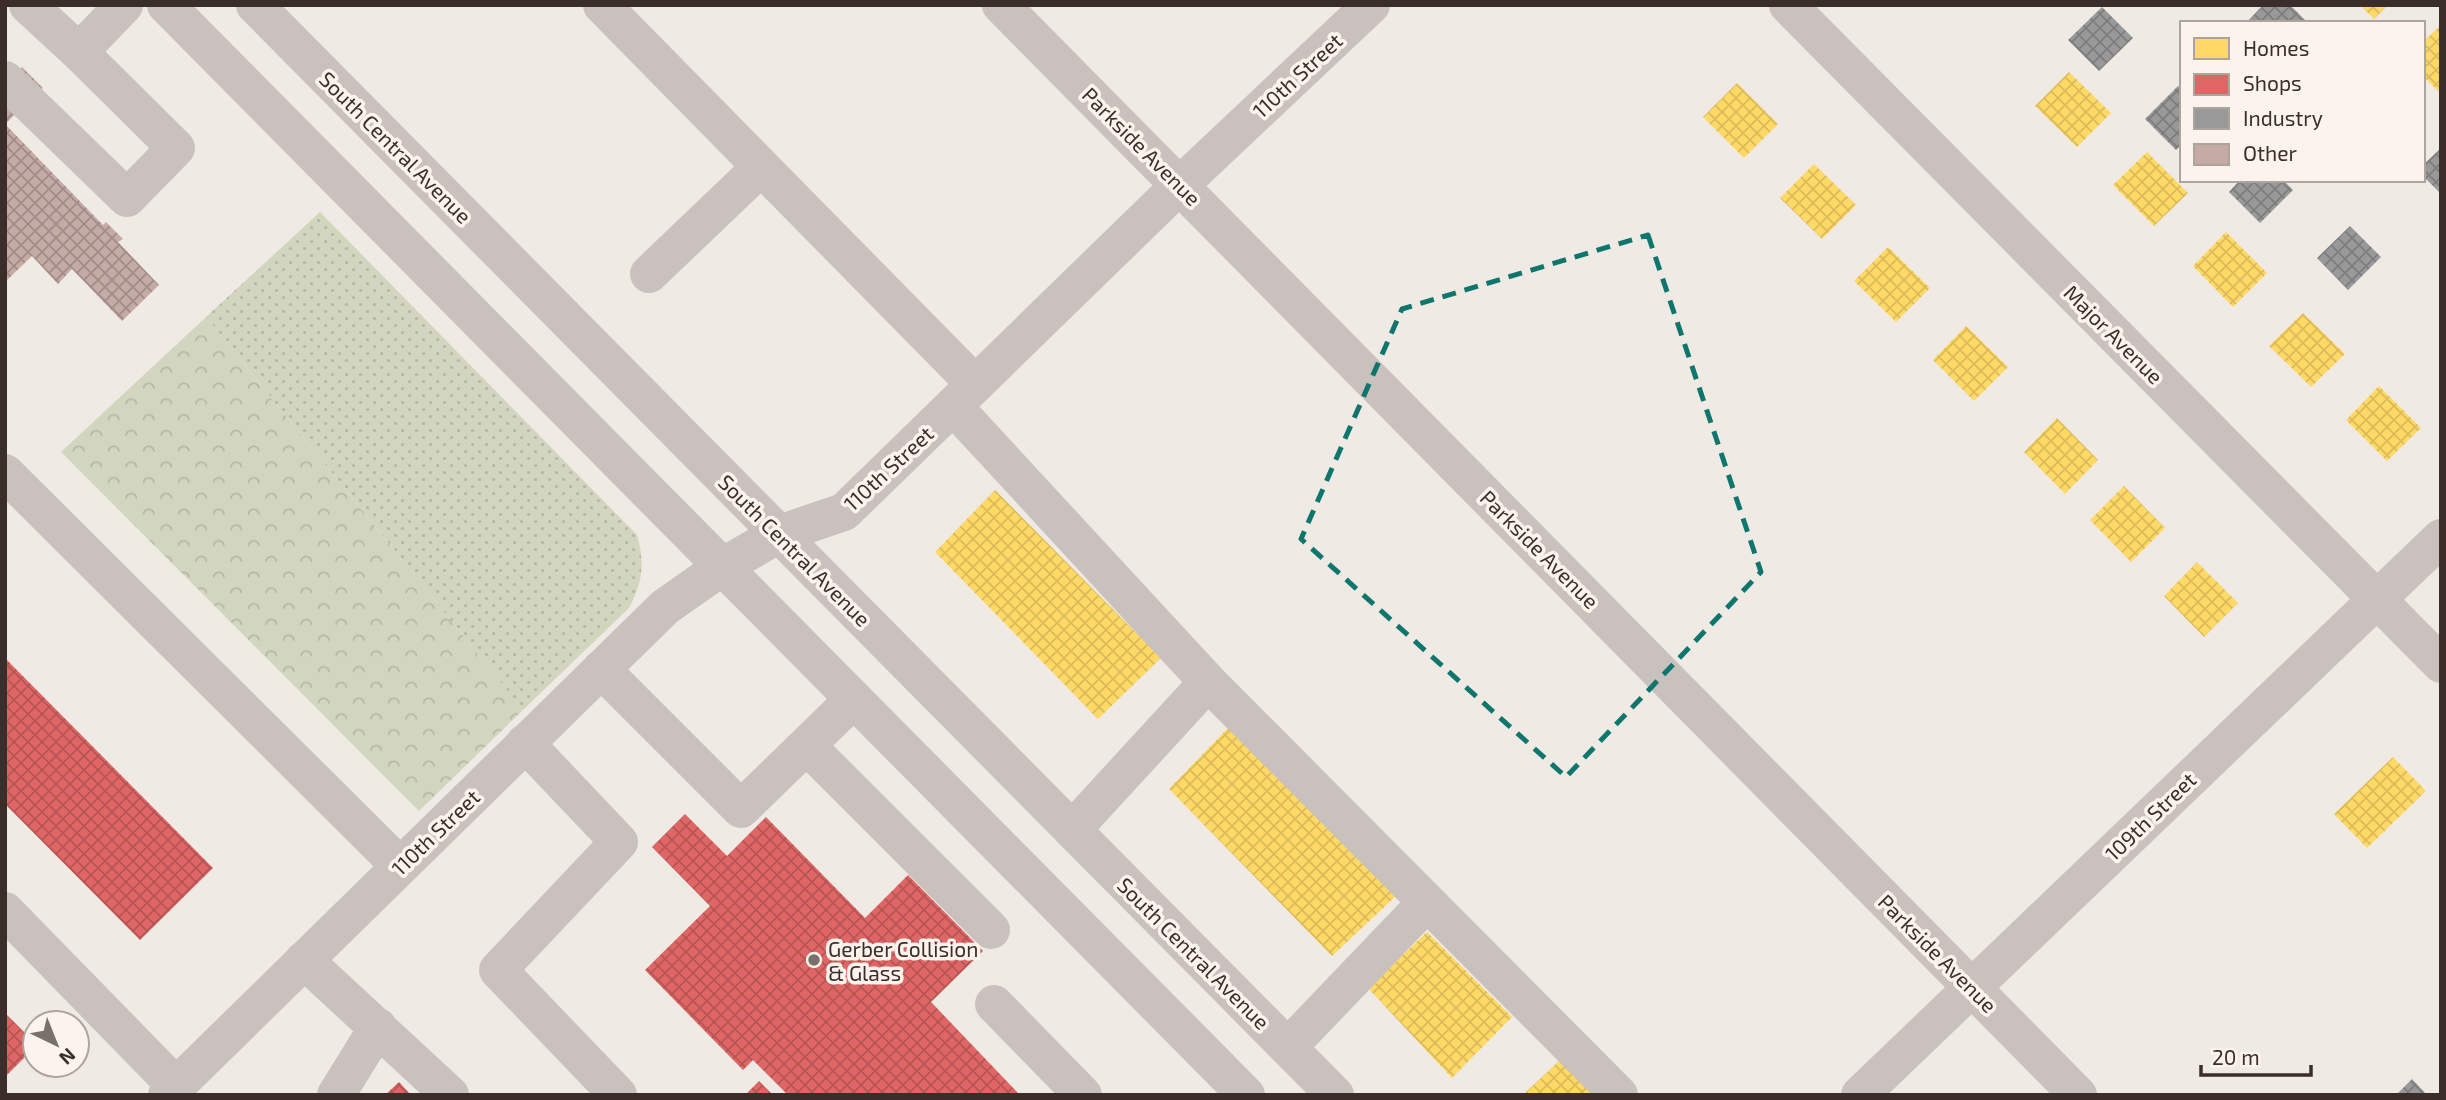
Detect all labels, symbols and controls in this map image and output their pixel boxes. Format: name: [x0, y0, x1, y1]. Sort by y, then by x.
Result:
legend: [2180, 21, 2425, 182]
street label: 110th Street: [1247, 27, 1347, 123]
text: Homes: [2243, 35, 2309, 60]
street label: South Central Avenue: [315, 66, 477, 228]
text: Shops: [2243, 70, 2302, 95]
street label: Parkside Avenue: [1078, 82, 1206, 210]
text: Industry: [2243, 105, 2323, 130]
text: Other: [2243, 140, 2298, 165]
street label: Major Avenue: [2059, 279, 2169, 389]
street label: 110th Street: [838, 420, 938, 516]
street label: South Central Avenue: [714, 469, 876, 631]
street label: Parkside Avenue: [1476, 485, 1604, 613]
street label: 109th Street: [2099, 767, 2201, 865]
street label: 110th Street: [386, 784, 484, 880]
street label: South Central Avenue: [1113, 872, 1275, 1034]
street label: Parkside Avenue: [1874, 889, 2002, 1017]
place label: Gerber Collision & Glass: [828, 936, 978, 985]
marker: Gerber Collision & Glass: [806, 952, 822, 968]
north arrow: [21, 1009, 91, 1079]
scale bar: [2201, 1034, 2311, 1078]
text: N: [55, 1044, 81, 1070]
text: 20 m: [2212, 1044, 2260, 1069]

